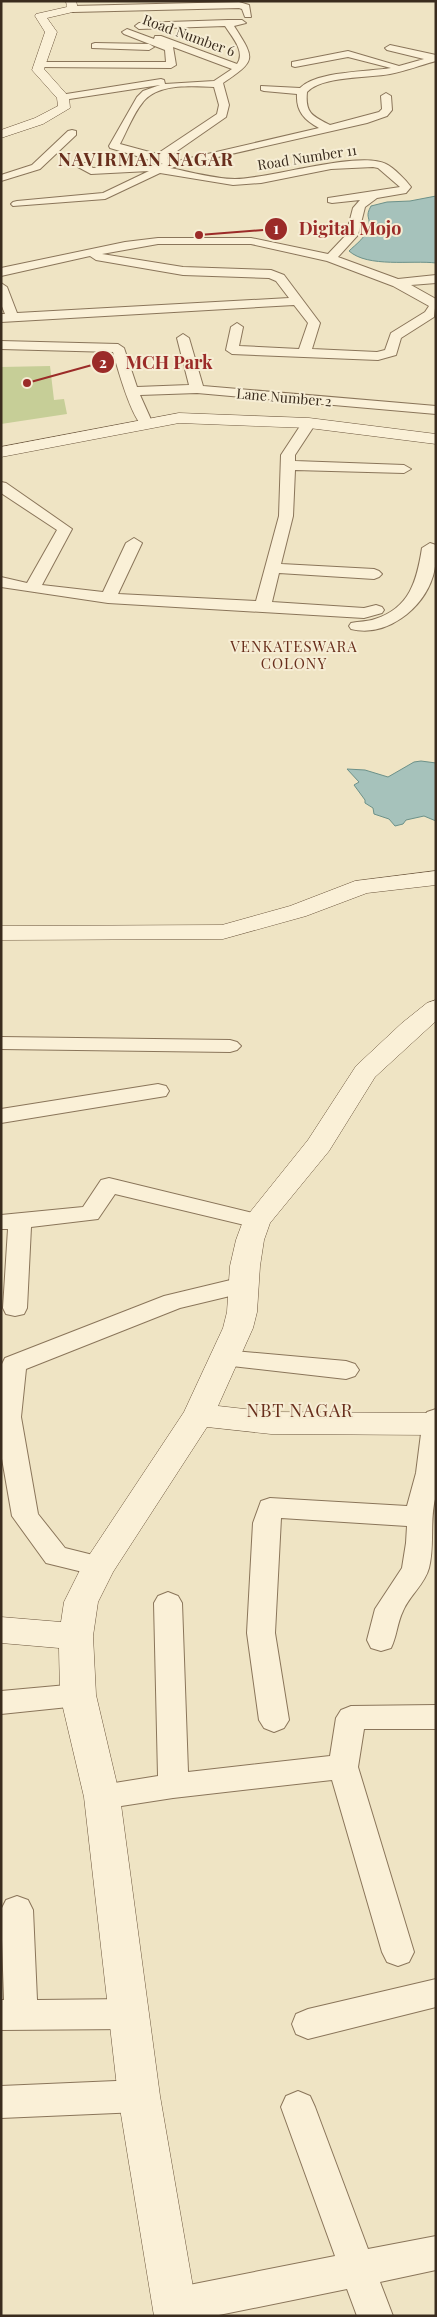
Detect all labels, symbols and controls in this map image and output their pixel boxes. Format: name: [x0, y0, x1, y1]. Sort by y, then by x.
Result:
street label: Road Number 6: [140, 9, 238, 61]
street label: Road Number 11: [256, 140, 358, 174]
district label: NAVIRMAN NAGAR: [58, 147, 234, 171]
callout: Digital Mojo: [263, 213, 411, 246]
text: Digital Mojo: [299, 216, 401, 240]
text: 1: [273, 218, 279, 238]
callout: MCH Park: [91, 346, 223, 379]
text: MCH Park: [126, 350, 213, 374]
text: 2: [99, 352, 107, 372]
street label: Lane Number 2: [236, 383, 333, 411]
district label: VENKATESWARA COLONY: [229, 636, 358, 673]
district label: NBT NAGAR: [246, 1398, 354, 1422]

